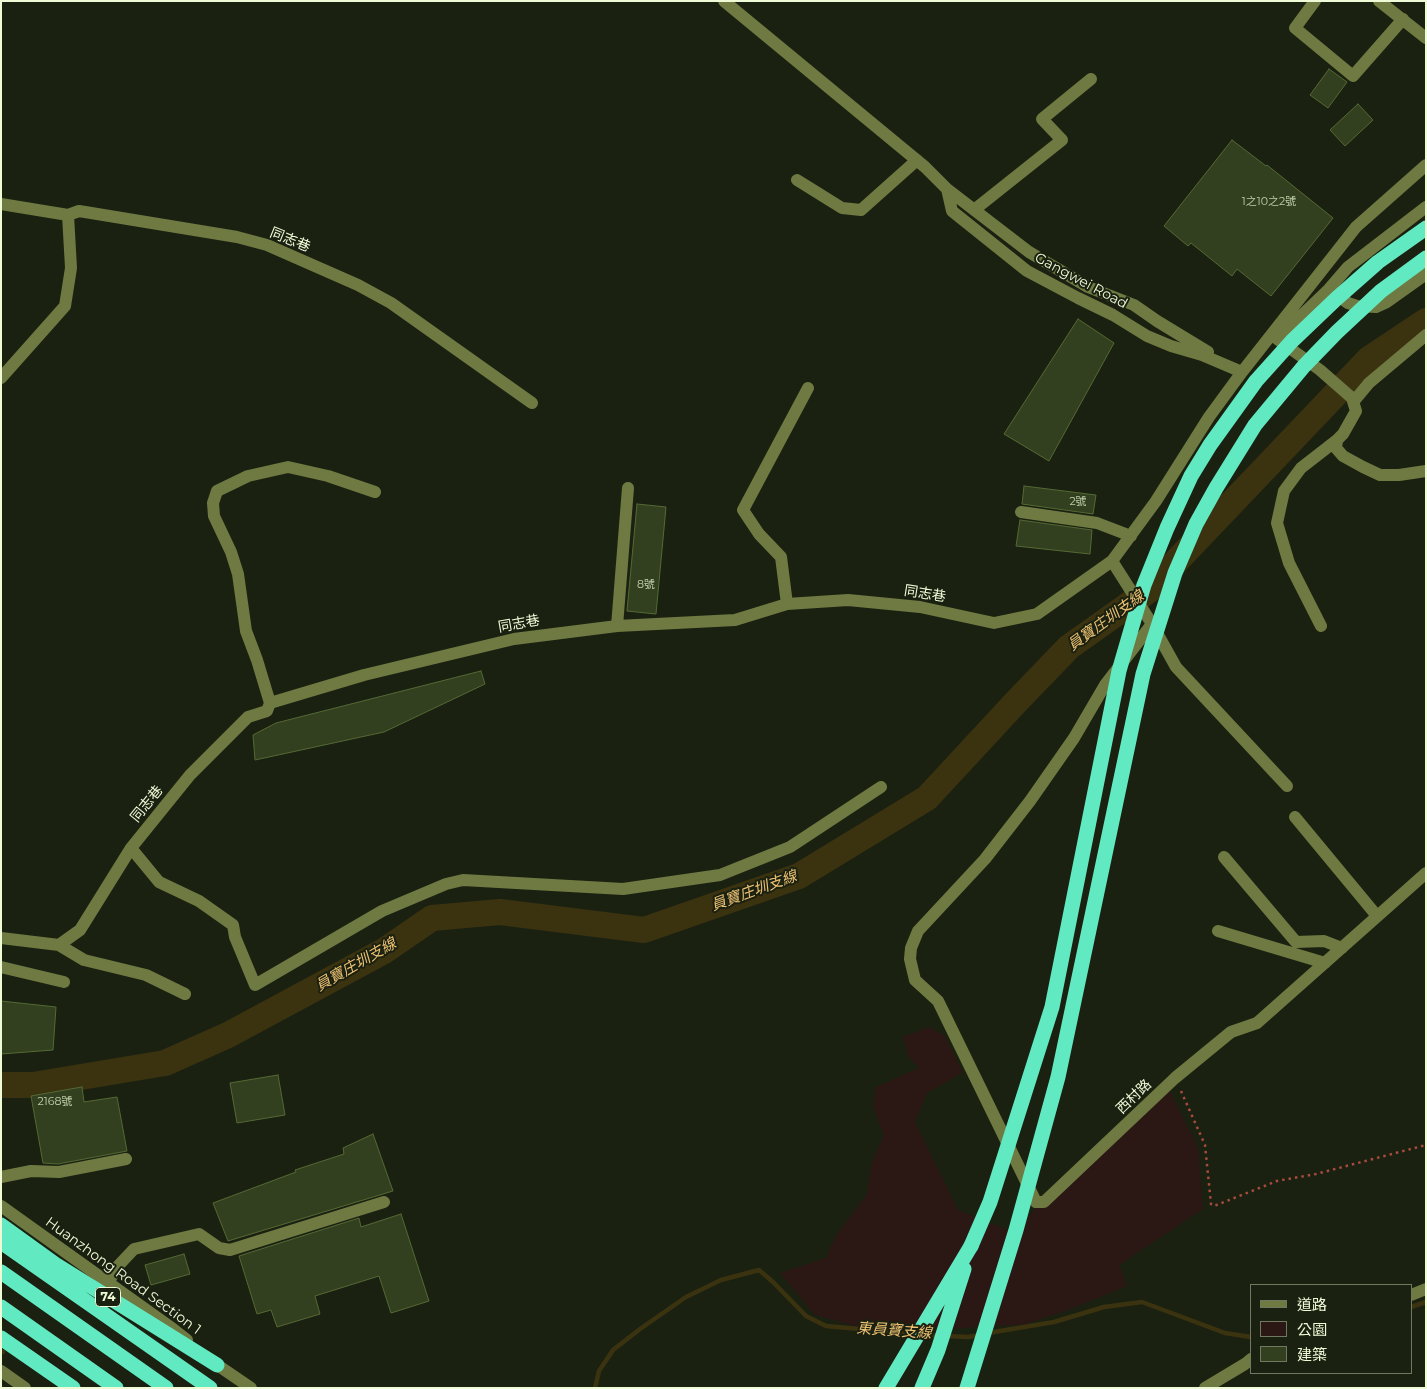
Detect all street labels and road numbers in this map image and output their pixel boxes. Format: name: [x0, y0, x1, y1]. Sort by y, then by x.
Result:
street label: 同志巷: [267, 224, 313, 256]
street label: Gangwei Road: [1032, 249, 1130, 313]
street label: 同志巷: [903, 582, 947, 606]
street label: 同志巷: [497, 612, 541, 636]
street label: 同志巷: [127, 782, 167, 826]
street label: 西村路: [1113, 1076, 1155, 1118]
street label: Huanzhong Road Section 1: [42, 1214, 204, 1338]
road number: 74: [96, 1288, 120, 1306]

